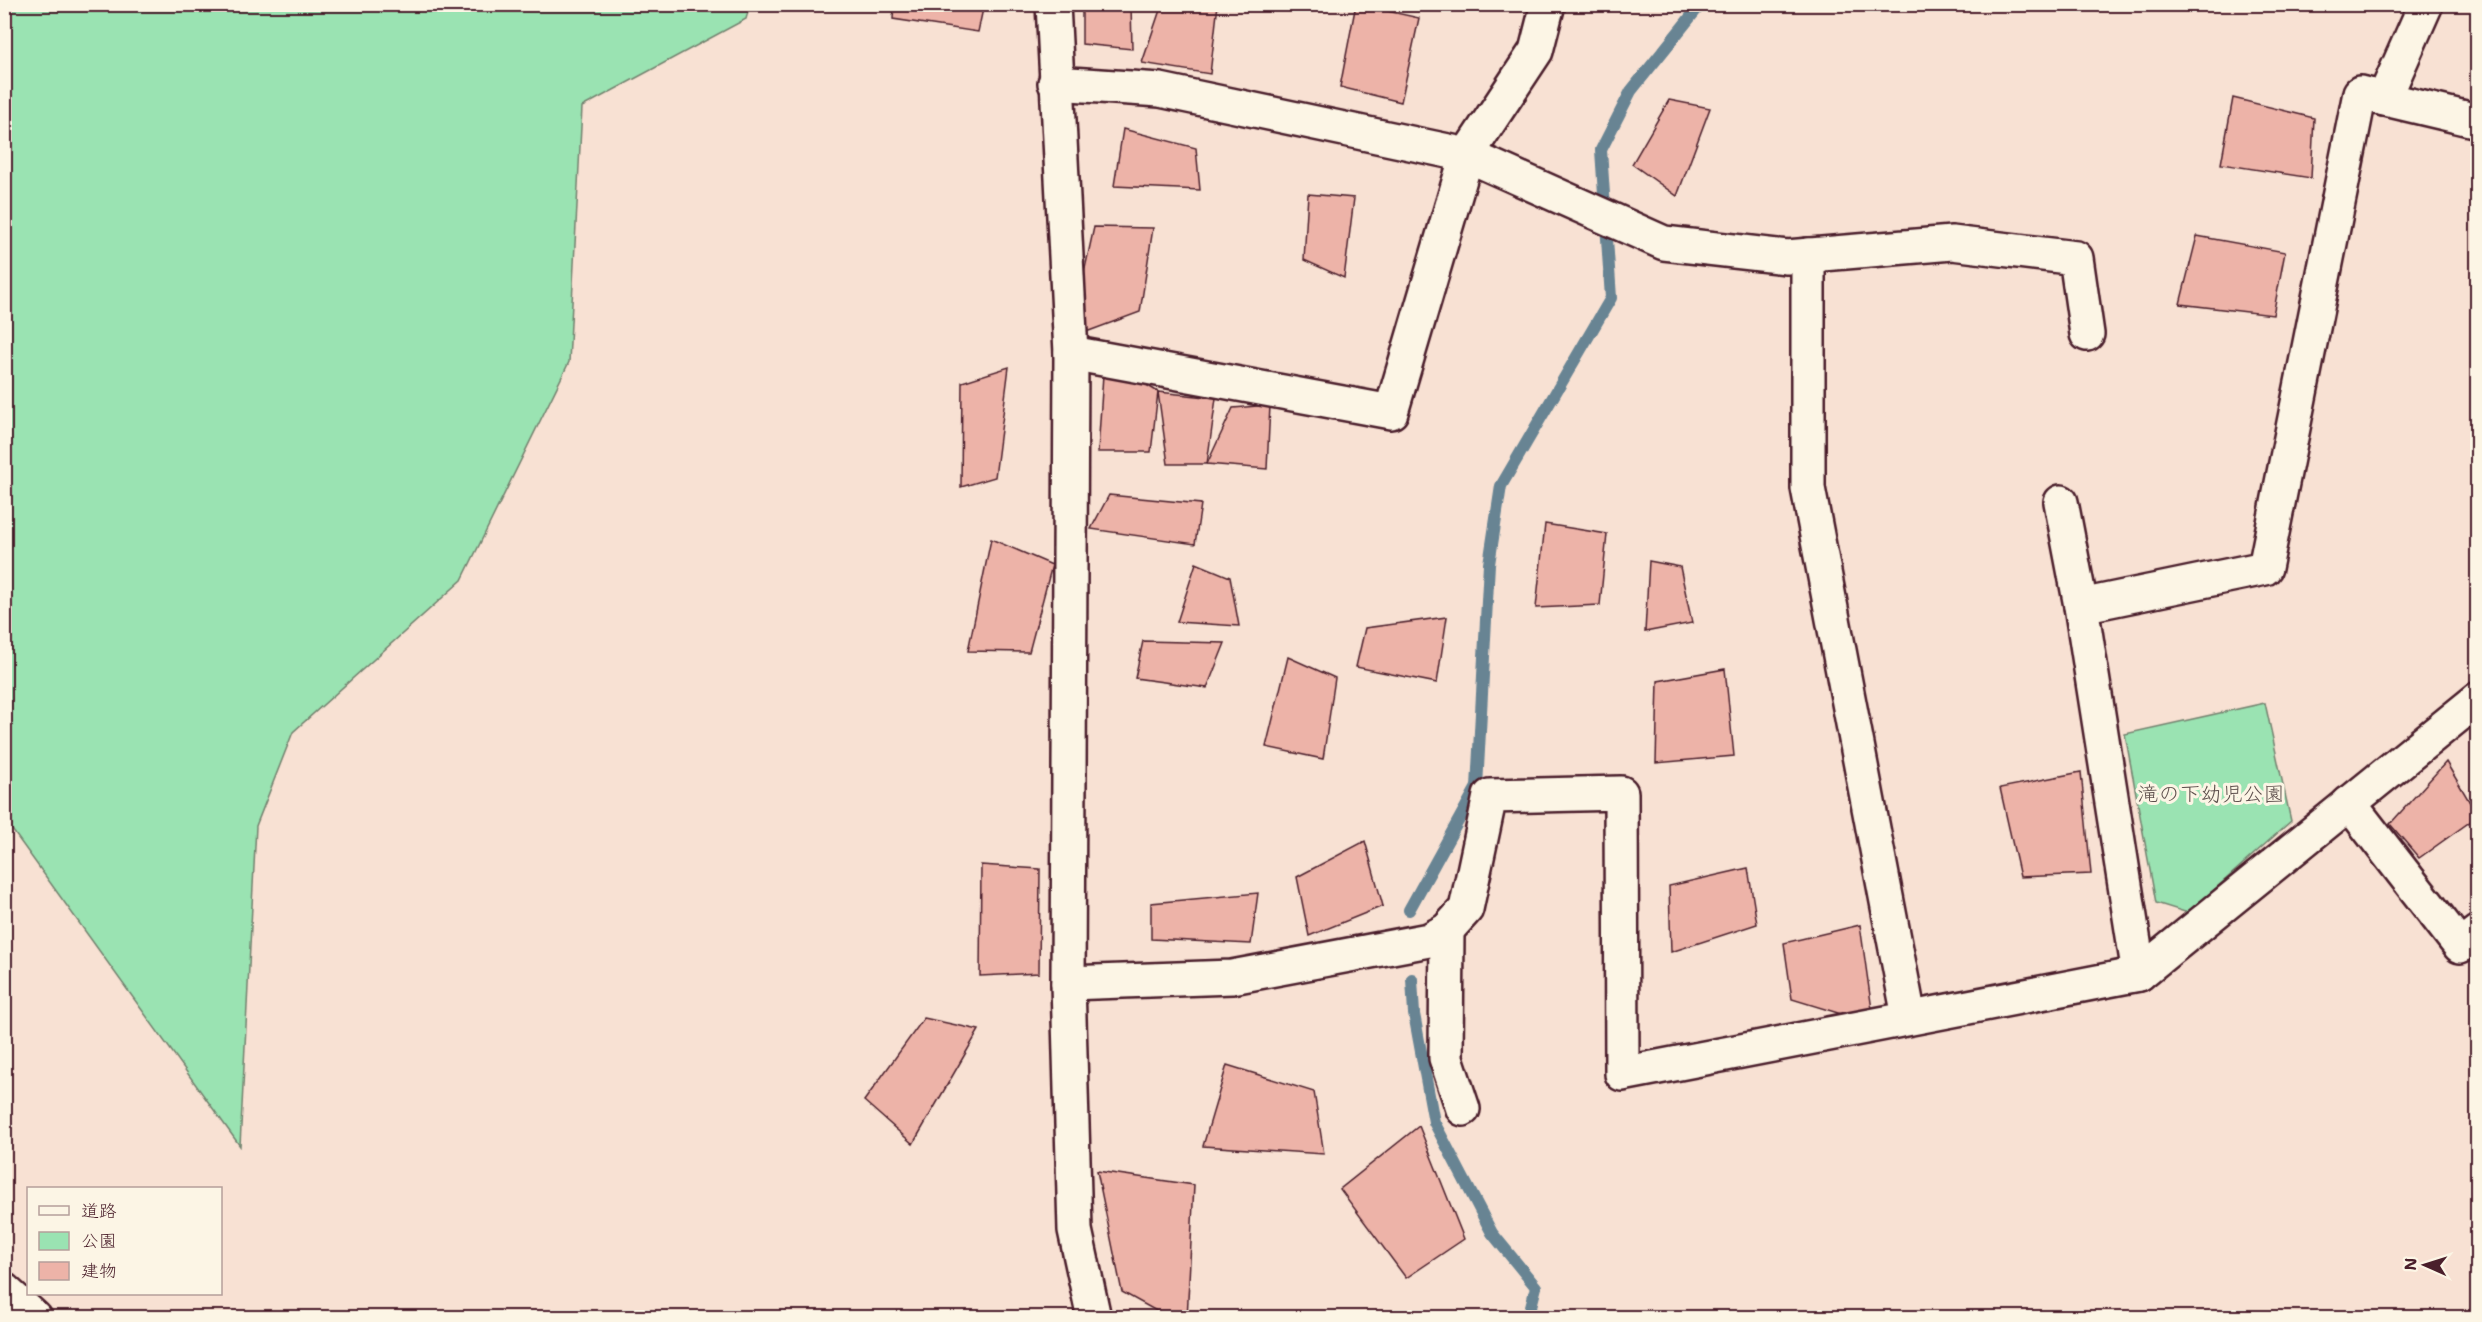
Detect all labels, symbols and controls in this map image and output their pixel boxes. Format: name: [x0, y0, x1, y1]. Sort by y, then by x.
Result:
park label: 滝の下幼児公園: [2138, 780, 2285, 808]
legend: [27, 1187, 222, 1295]
text: 道路: [81, 1199, 117, 1223]
text: 公園: [81, 1229, 117, 1253]
north arrow: [2395, 1235, 2455, 1295]
text: N: [2400, 1257, 2421, 1271]
text: 建物: [81, 1259, 117, 1283]

